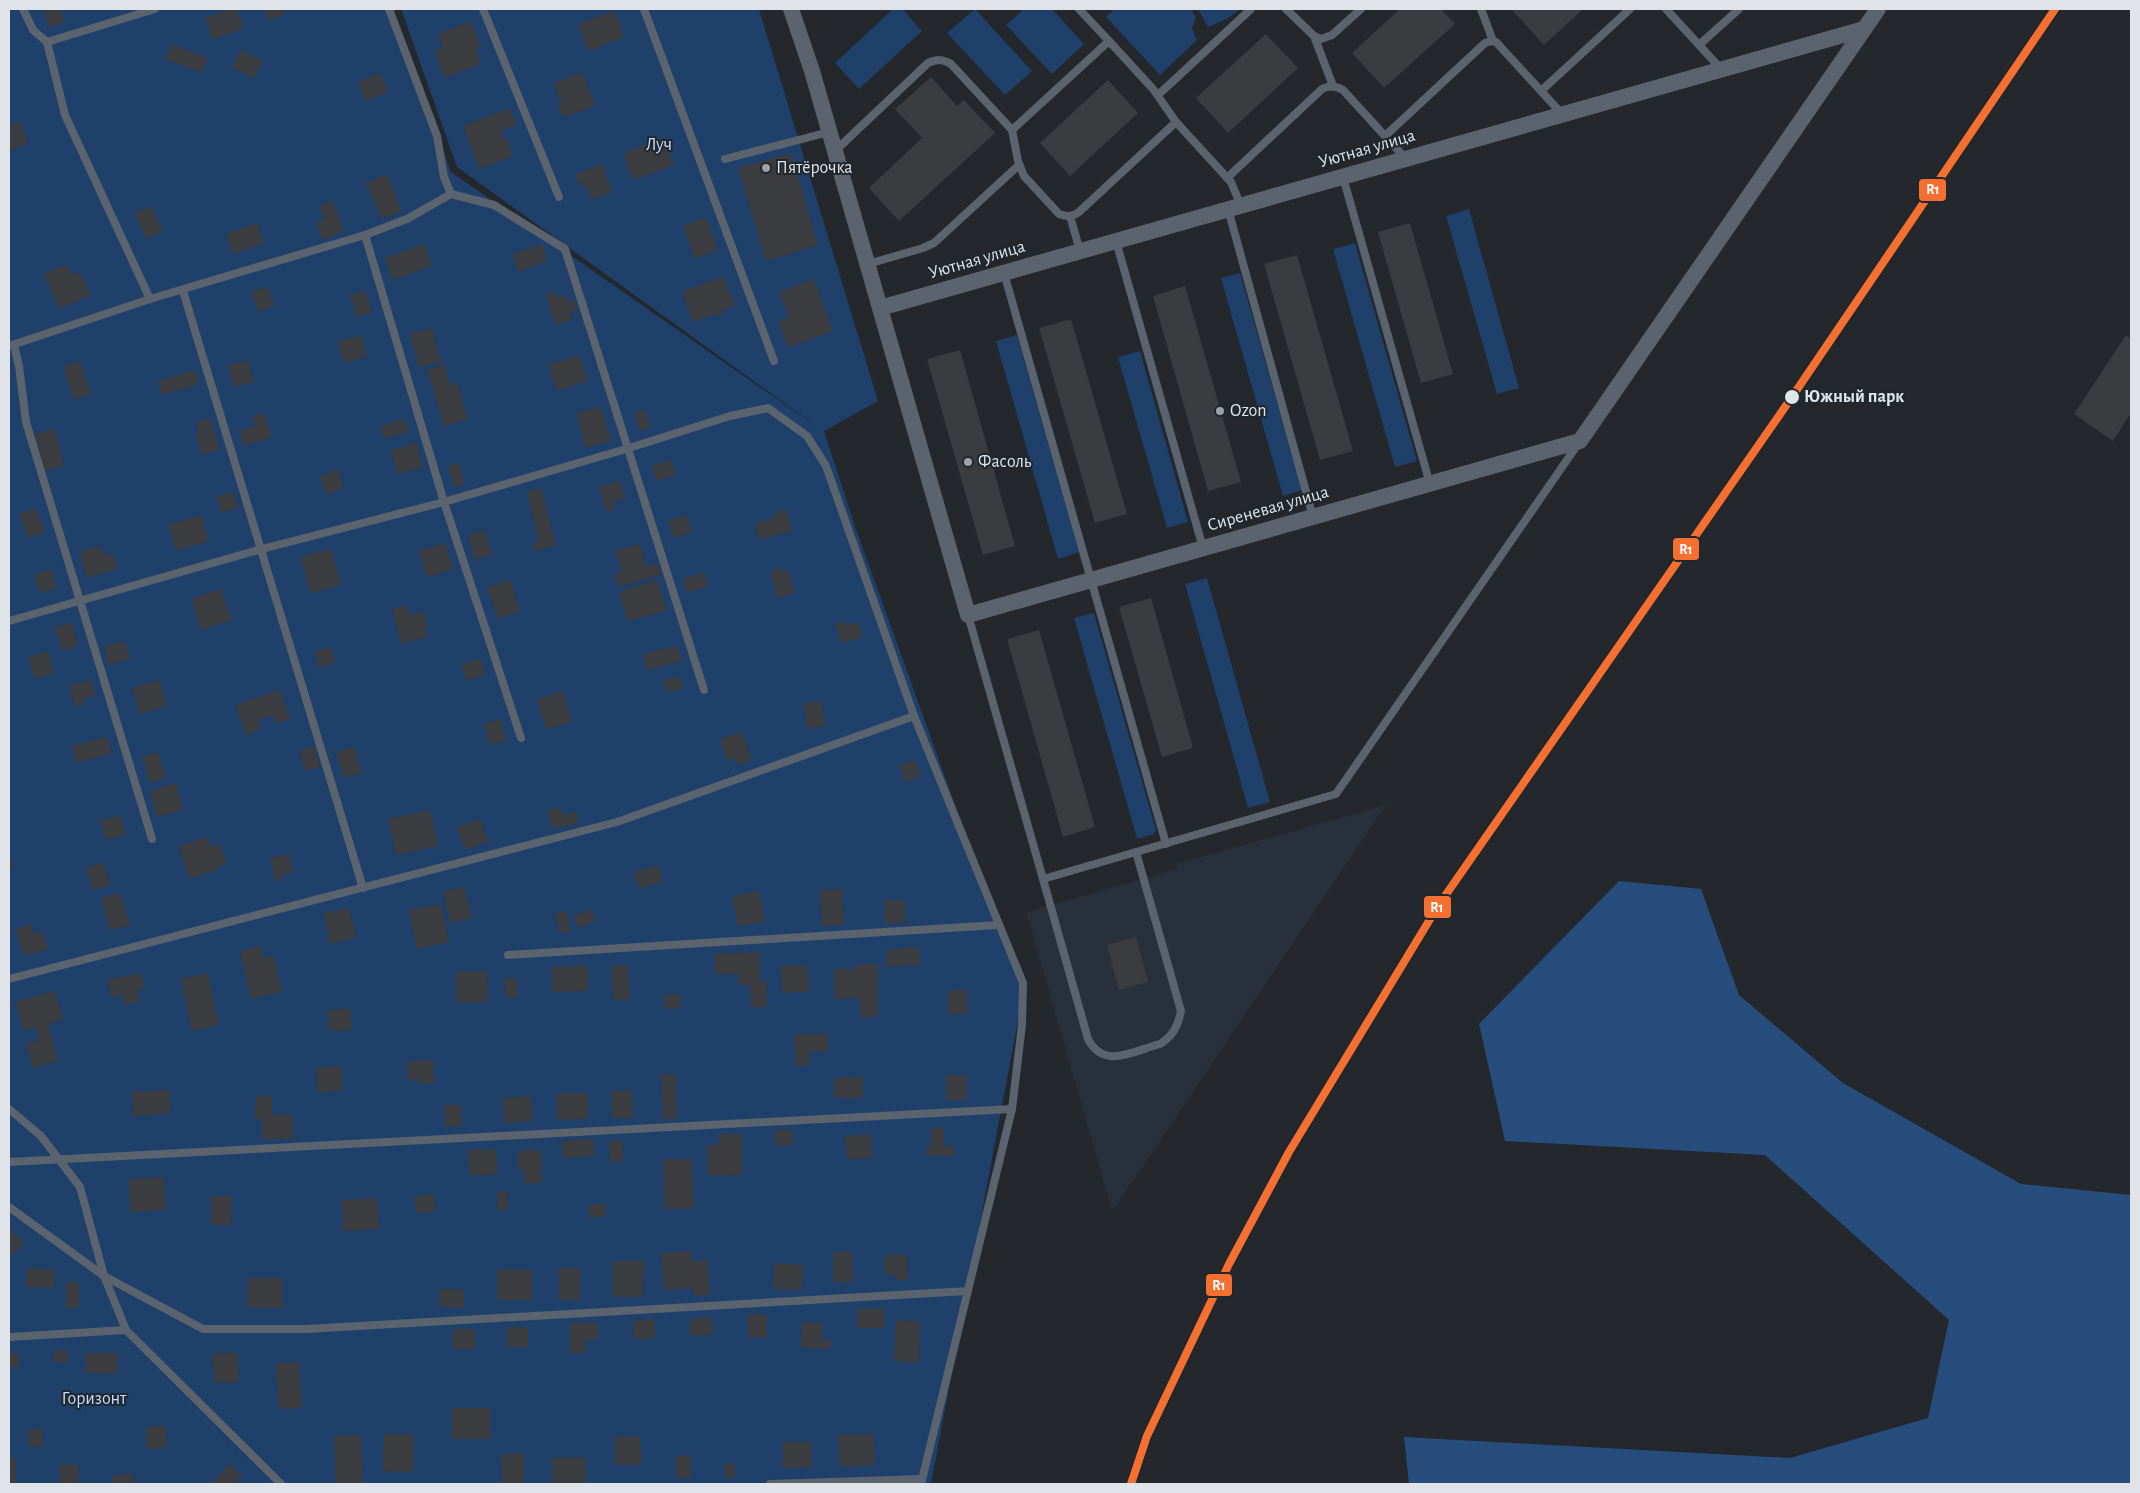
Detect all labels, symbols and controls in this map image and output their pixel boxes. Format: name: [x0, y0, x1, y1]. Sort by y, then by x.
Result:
street label: Уютная улица: [1317, 127, 1417, 171]
park label: Луч: [646, 136, 672, 154]
place label: Пятёрочка: [776, 159, 853, 177]
marker: Пятёрочка: [760, 162, 772, 174]
line badge: R1: [1918, 178, 1947, 202]
text: R1: [1926, 183, 1940, 197]
street label: Уютная улица: [927, 238, 1027, 282]
marker: Южный парк: [1783, 388, 1801, 406]
place label: Южный парк: [1804, 388, 1904, 406]
place label: Ozon: [1230, 402, 1267, 420]
marker: Ozon: [1214, 405, 1226, 417]
place label: Фасоль: [978, 453, 1032, 471]
marker: Фасоль: [962, 456, 974, 468]
street label: Сиреневая улица: [1205, 483, 1331, 535]
line badge: R1: [1672, 537, 1700, 561]
text: R1: [1679, 543, 1693, 557]
line badge: R1: [1423, 895, 1452, 919]
text: R1: [1430, 901, 1444, 915]
line badge: R1: [1205, 1273, 1233, 1297]
text: R1: [1212, 1279, 1226, 1293]
park label: Горизонт: [62, 1390, 127, 1408]

